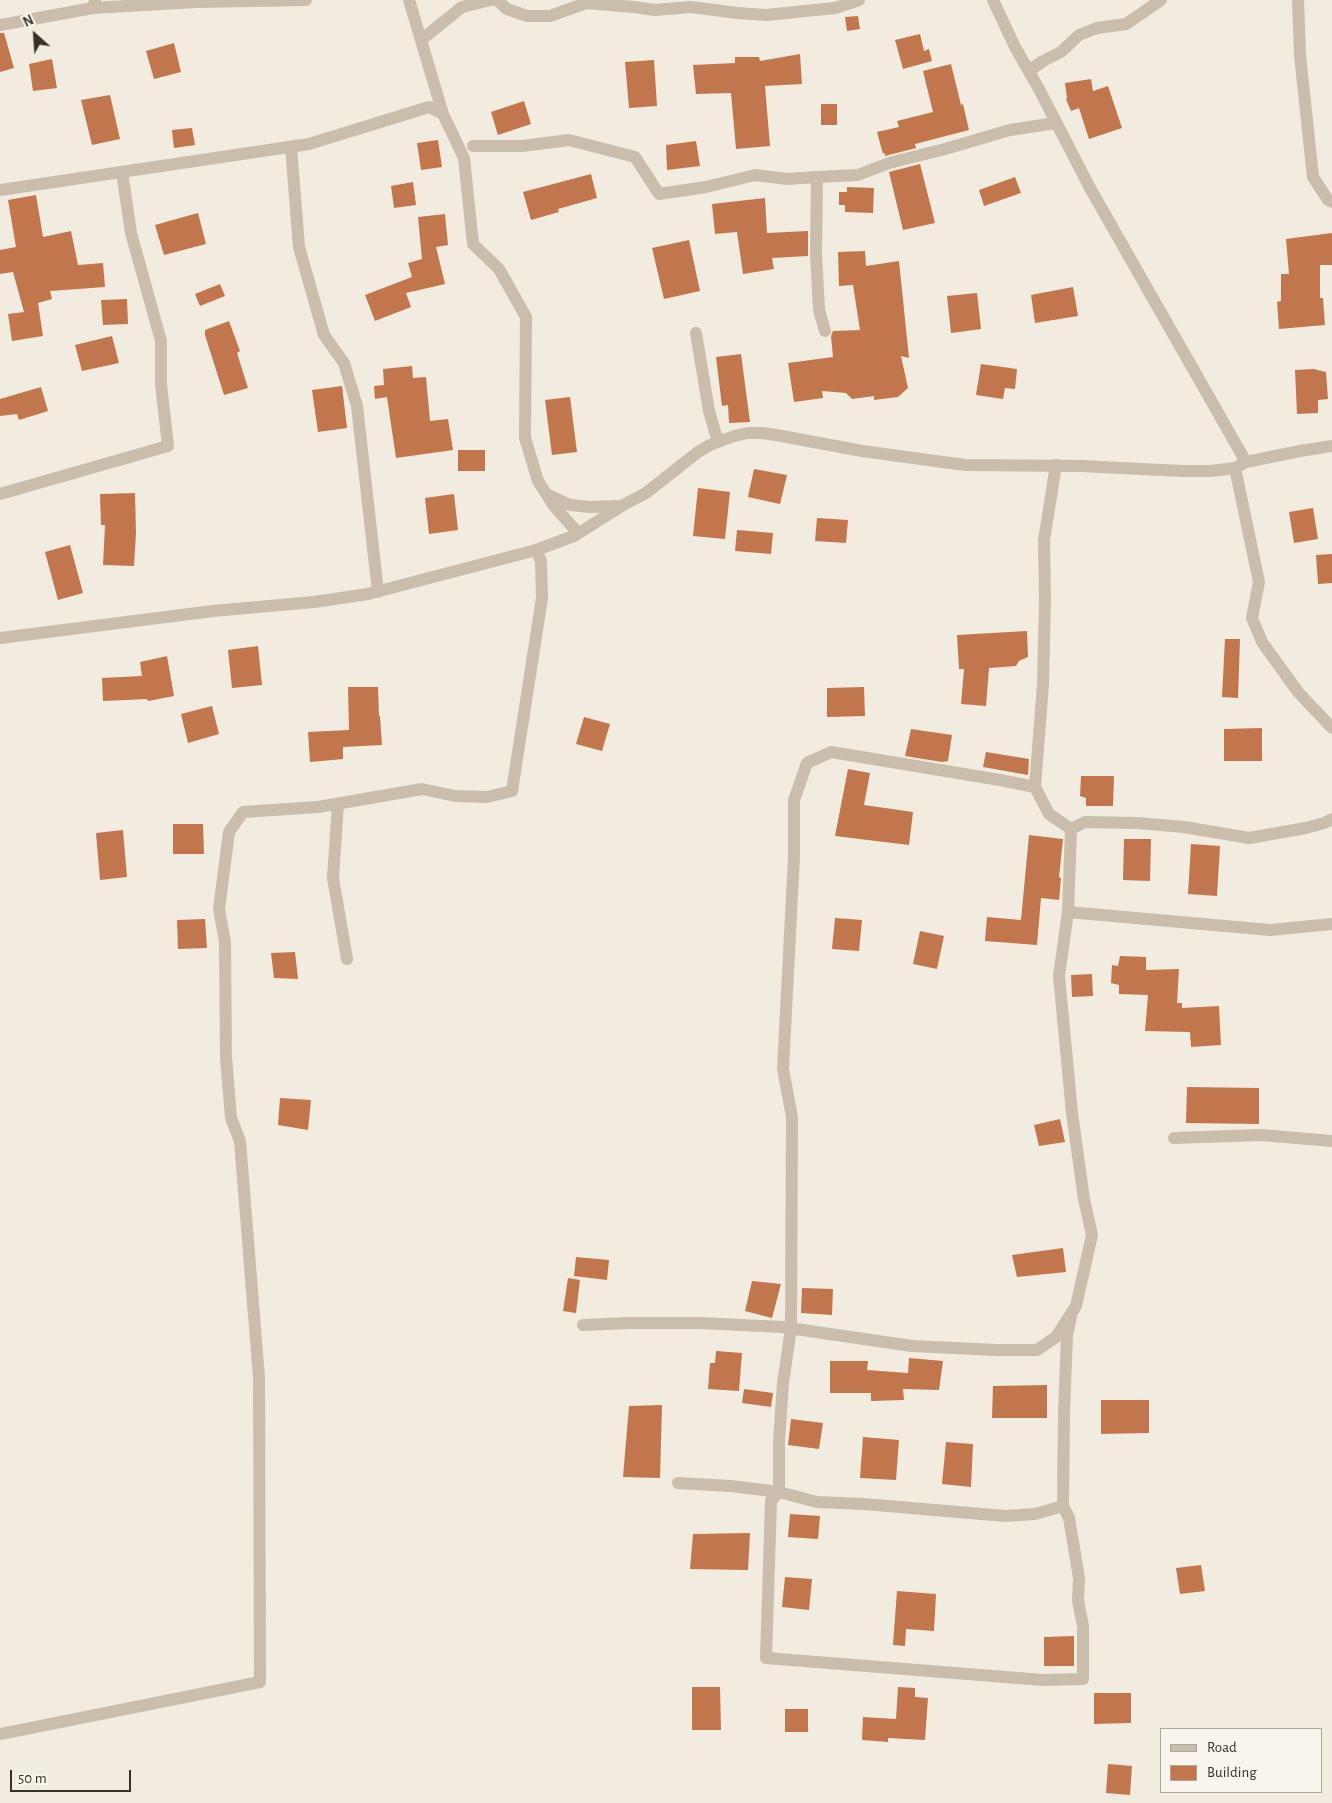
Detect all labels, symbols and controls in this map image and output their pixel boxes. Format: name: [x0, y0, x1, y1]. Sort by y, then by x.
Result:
north arrow: [10, 10, 60, 60]
text: N: [21, 13, 36, 30]
legend: [1160, 1728, 1322, 1793]
text: Road: [1207, 1740, 1237, 1755]
scale bar: [12, 1760, 134, 1792]
text: Building: [1207, 1765, 1257, 1780]
text: 50 m: [18, 1771, 47, 1786]

